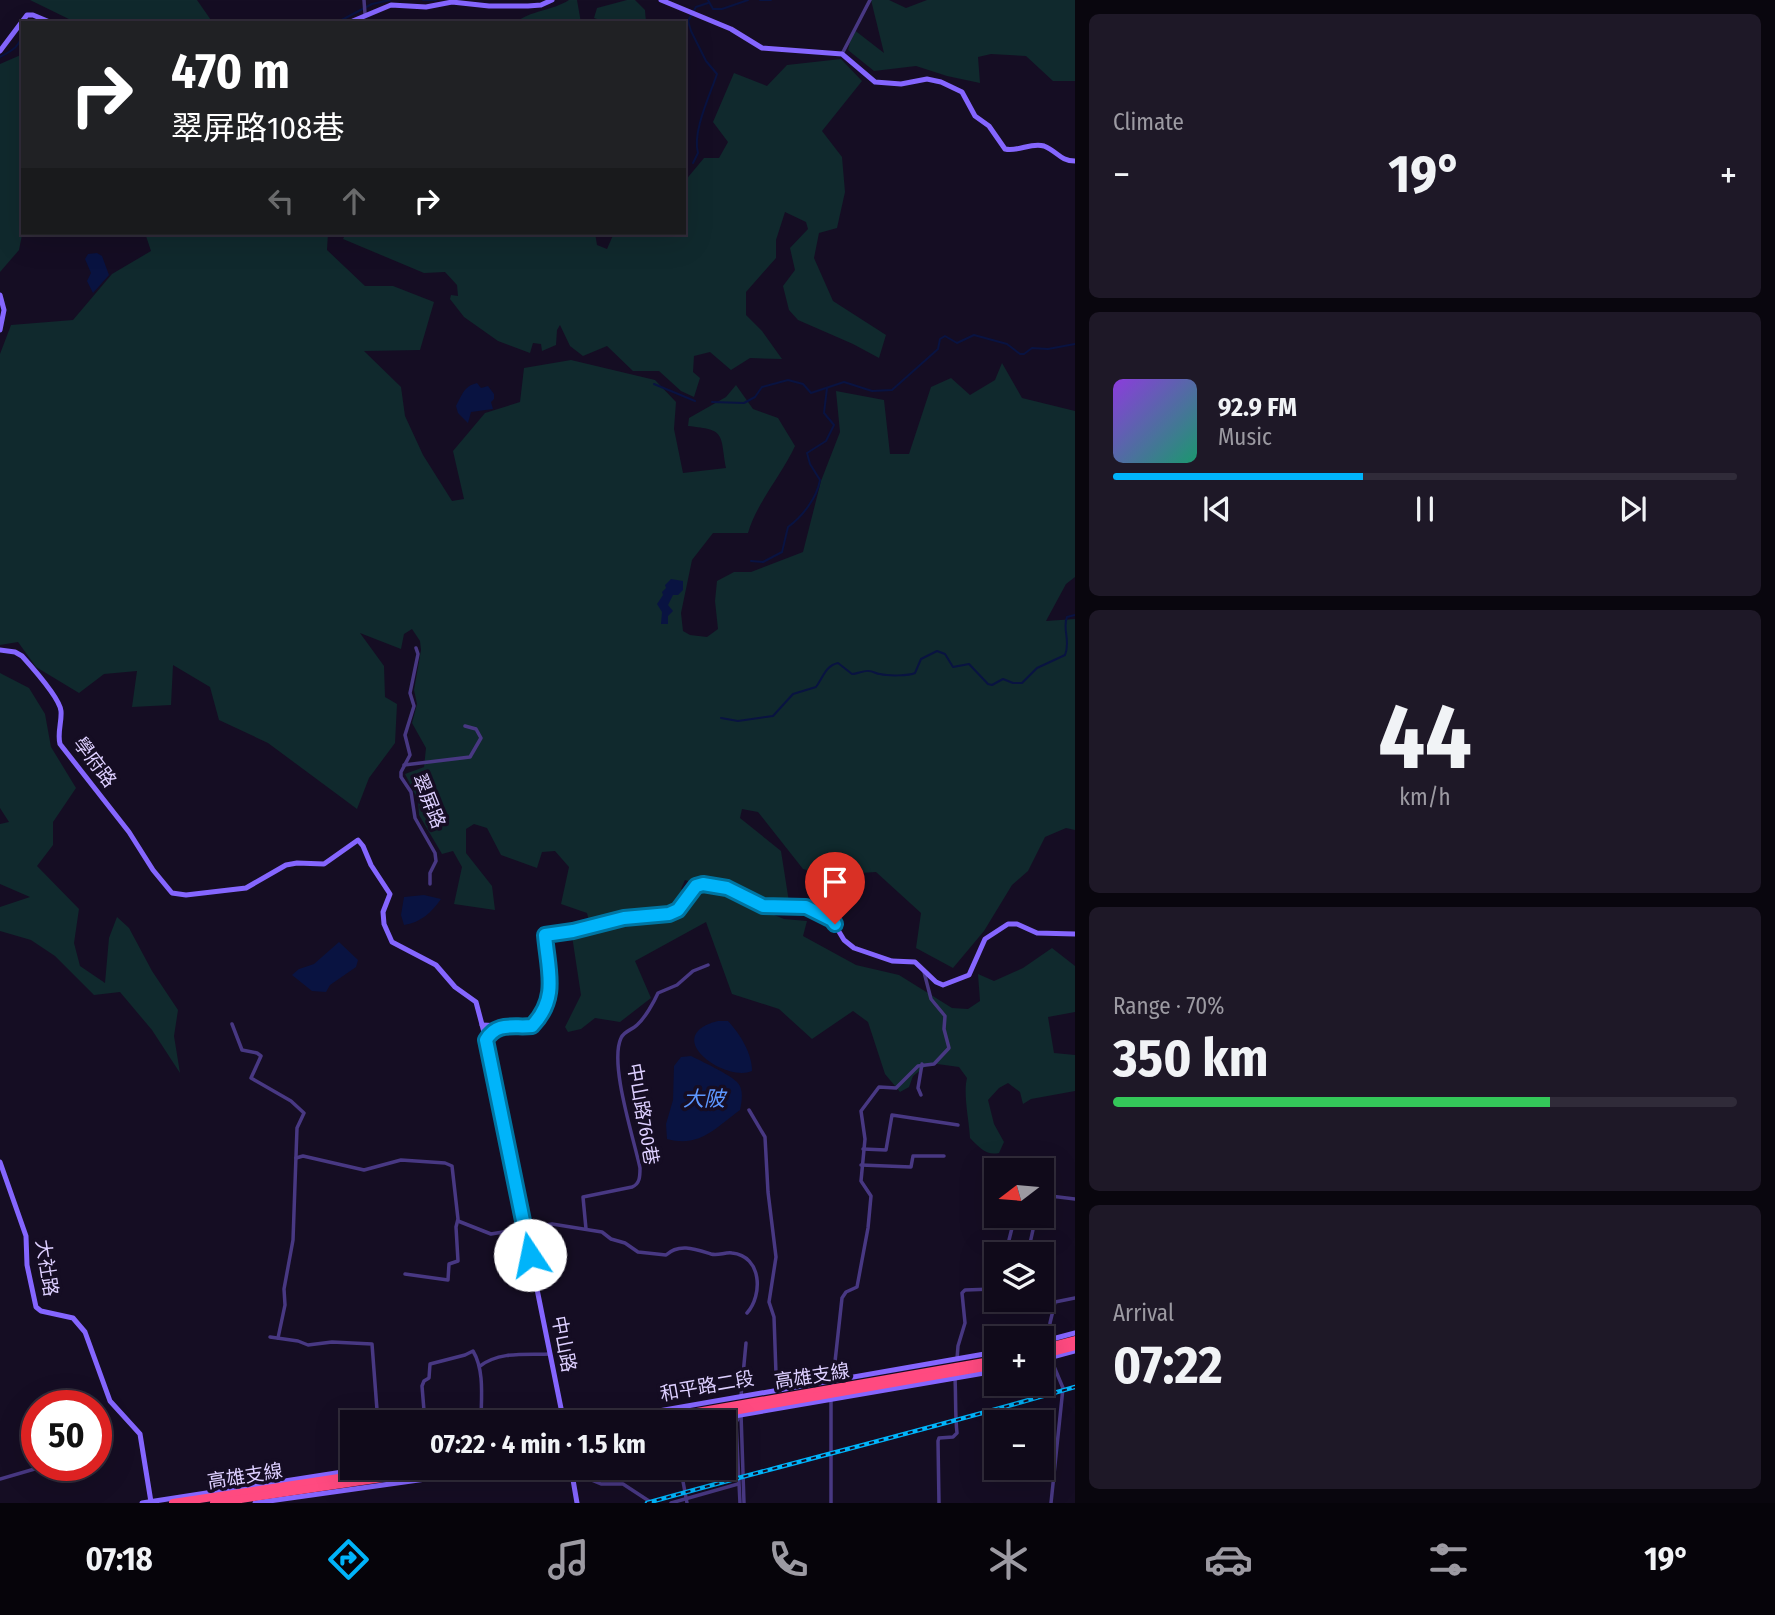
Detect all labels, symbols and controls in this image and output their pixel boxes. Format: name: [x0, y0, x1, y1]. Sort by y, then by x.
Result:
text: 470 m: [171, 42, 290, 101]
icon: right: [56, 49, 147, 140]
text: Climate: [1113, 108, 1184, 136]
text: 翠屏路108巷: [171, 109, 344, 147]
text: 19°: [1388, 143, 1462, 206]
text: −: [1113, 152, 1130, 198]
text: +: [1720, 152, 1737, 198]
icon: left: [262, 182, 300, 220]
icon: ahead: [335, 182, 373, 220]
icon: right: [408, 182, 446, 220]
text: 92.9 FM: [1218, 392, 1297, 423]
text: Music: [1218, 423, 1272, 451]
icon: previous: [1198, 490, 1236, 528]
icon: pause: [1406, 490, 1444, 528]
icon: next: [1614, 490, 1652, 528]
text: 44: [1378, 683, 1472, 792]
street label: 學府路: [69, 732, 121, 792]
street label: 翠屏路: [408, 770, 450, 832]
text: km/h: [1399, 783, 1451, 811]
pin: [805, 852, 865, 924]
icon: arrive: [816, 863, 854, 901]
text: Range · 70%: [1113, 992, 1224, 1020]
text: 350 km: [1113, 1027, 1268, 1090]
street label: 中山路760巷: [623, 1061, 663, 1167]
water label: 大陂: [683, 1086, 728, 1112]
north arrow: [984, 1158, 1054, 1228]
map controls: [984, 1158, 1054, 1480]
position arrow: [493, 1218, 567, 1292]
street label: 大社路: [31, 1238, 63, 1298]
button: layers: [984, 1242, 1054, 1312]
text: Arrival: [1113, 1299, 1174, 1327]
street label: 中山路: [547, 1314, 581, 1374]
button: +: [984, 1326, 1054, 1396]
text: 07:22: [1113, 1334, 1223, 1397]
street label: 高雄支線: [773, 1359, 851, 1393]
street label: 和平路二段: [658, 1366, 756, 1406]
speed limit sign: 50: [21, 1390, 112, 1481]
button: −: [984, 1410, 1054, 1480]
text: 07:22 · 4 min · 1.5 km: [430, 1429, 646, 1460]
street label: 高雄支線: [206, 1459, 284, 1493]
icon: directions: [324, 1535, 373, 1584]
icon: music: [544, 1535, 593, 1584]
icon: phone: [764, 1535, 813, 1584]
icon: climate: [984, 1535, 1033, 1584]
icon: car: [1204, 1535, 1253, 1584]
icon: filters: [1424, 1535, 1473, 1584]
text: 07:18: [86, 1540, 153, 1578]
text: 19°: [1644, 1540, 1689, 1578]

